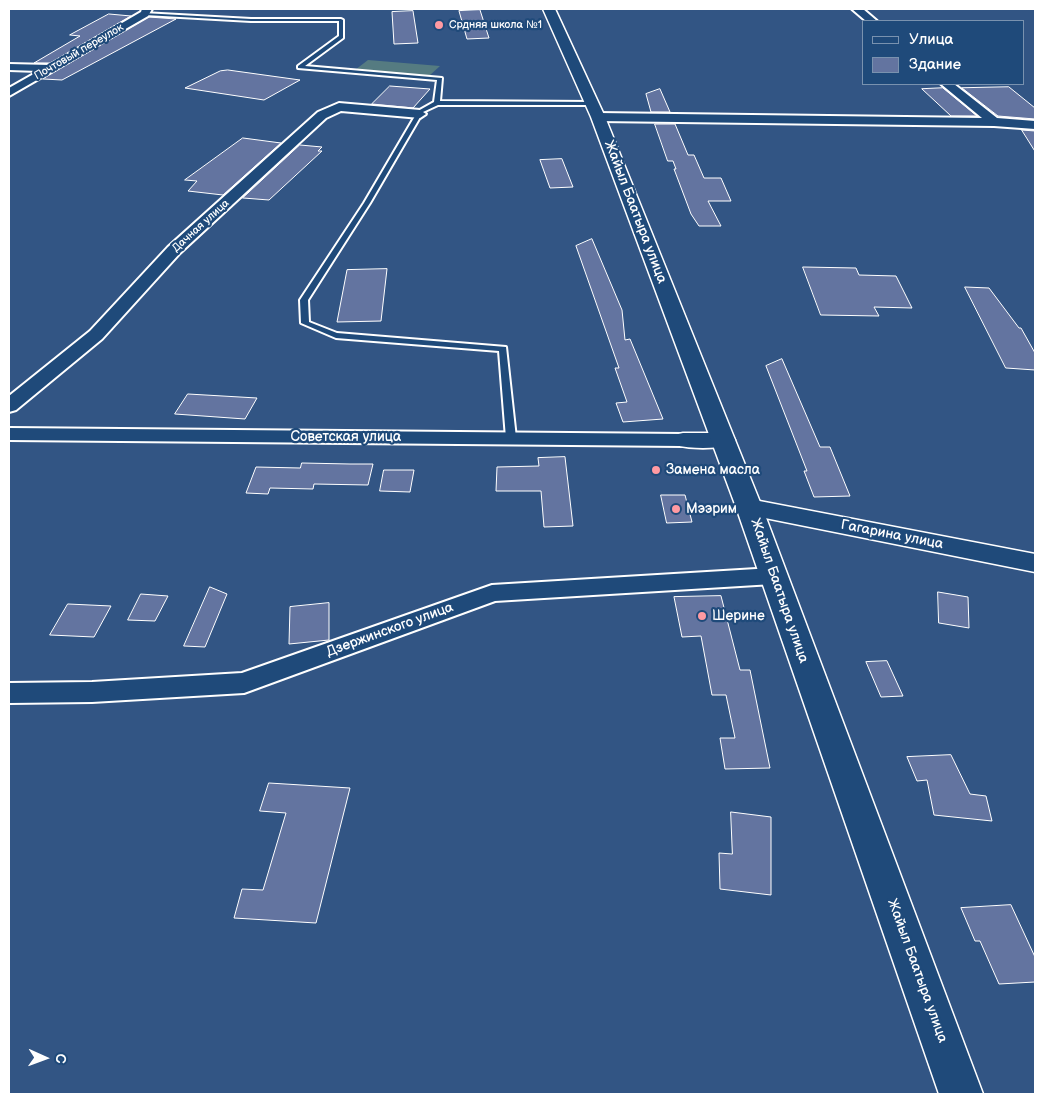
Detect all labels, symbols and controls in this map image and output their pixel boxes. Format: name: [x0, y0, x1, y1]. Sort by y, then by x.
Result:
place label: Срдняя школа №1: [449, 18, 542, 32]
marker: Срдняя школа №1: [433, 19, 445, 31]
legend: [862, 20, 1024, 85]
street label: Почтовый переулок: [32, 21, 126, 83]
text: Улица: [909, 30, 953, 49]
text: Здание: [909, 55, 961, 74]
street label: Жайыл Баатыра улица: [600, 138, 670, 286]
street label: Дачная улица: [170, 197, 232, 255]
street label: Советская улица: [291, 429, 401, 445]
place label: Замена масла: [666, 462, 760, 478]
marker: Замена масла: [650, 464, 662, 476]
place label: Мээрим: [686, 501, 737, 517]
marker: Мээрим: [670, 503, 682, 515]
street label: Жайыл Баатыра улица: [746, 516, 812, 666]
street label: Гагарина улица: [839, 517, 945, 553]
street label: Дзержинского улица: [324, 599, 456, 661]
place label: Шерине: [712, 608, 765, 624]
marker: Шерине: [696, 610, 708, 622]
street label: Жайыл Баатыра улица: [883, 897, 951, 1045]
north arrow: [20, 1033, 70, 1083]
text: С: [52, 1053, 69, 1064]

